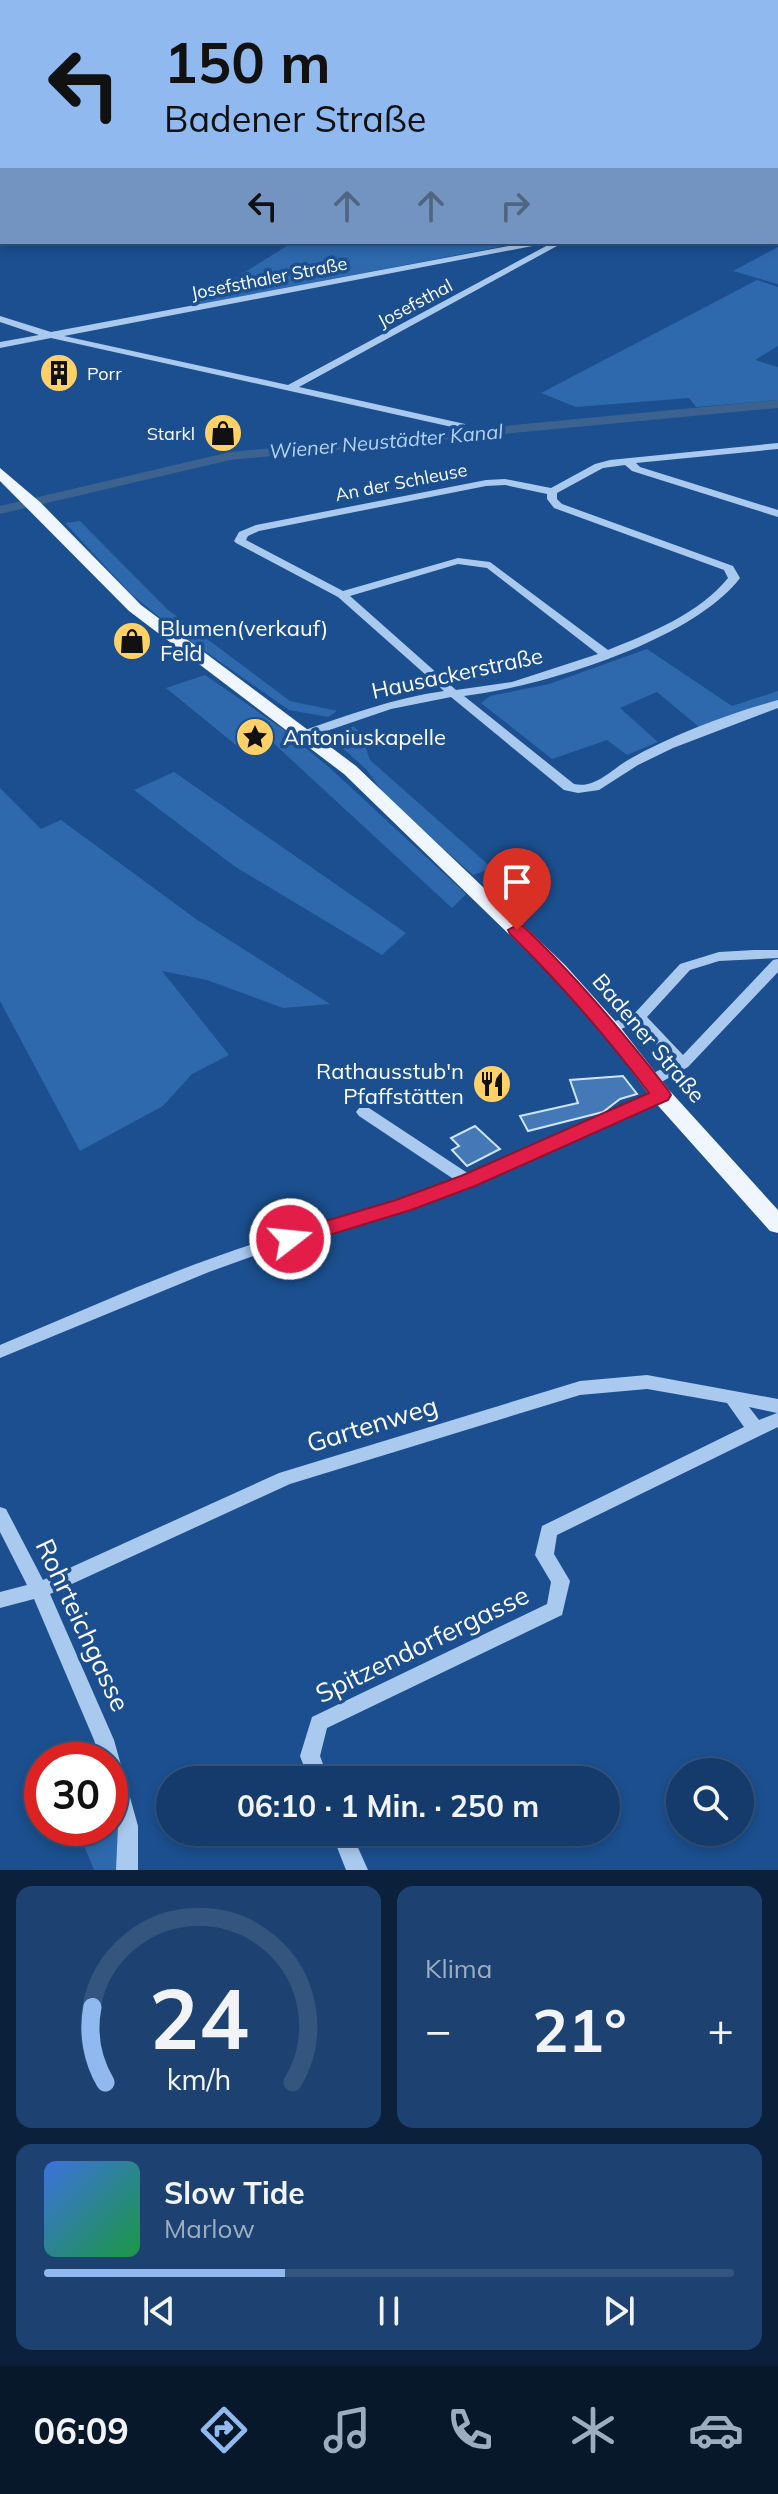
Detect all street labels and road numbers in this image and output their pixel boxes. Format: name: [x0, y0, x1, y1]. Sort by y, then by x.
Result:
street label: Josefsthaler Straße: [189, 252, 349, 304]
street label: Josefsthal: [374, 274, 456, 332]
street label: An der Schleuse: [333, 458, 469, 506]
street label: Hausackerstraße: [369, 641, 545, 705]
street label: Badener Straße: [587, 968, 711, 1108]
street label: Gartenweg: [303, 1388, 441, 1460]
street label: Rohrteichgasse: [29, 1533, 137, 1717]
street label: Spitzendorfergasse: [310, 1578, 534, 1710]

